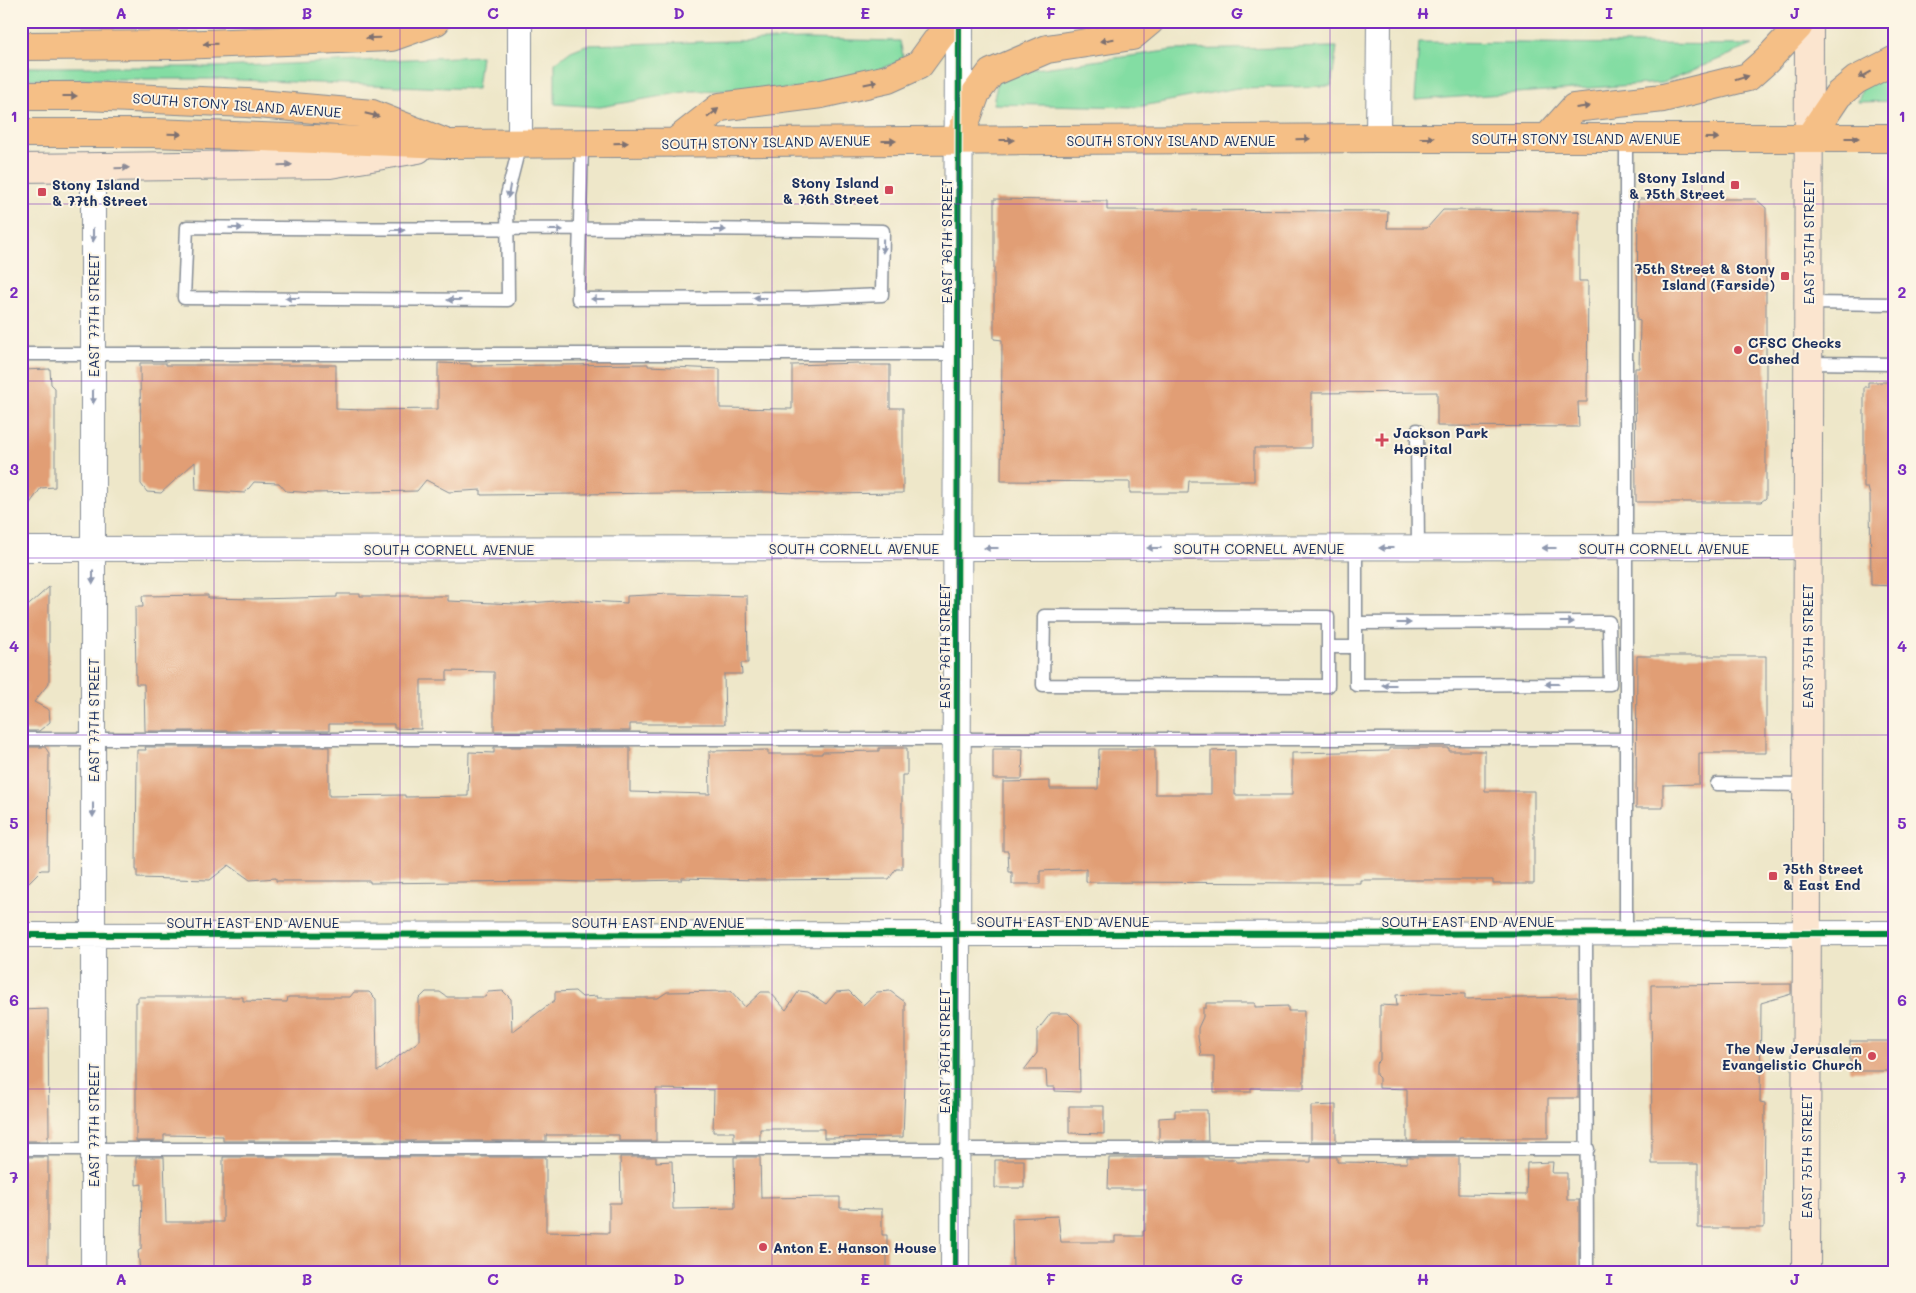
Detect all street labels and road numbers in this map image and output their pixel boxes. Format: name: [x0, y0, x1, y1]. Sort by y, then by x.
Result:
street label: SOUTH STONY ISLAND AVENUE: [132, 88, 342, 122]
street label: SOUTH STONY ISLAND AVENUE: [1471, 129, 1681, 148]
street label: SOUTH STONY ISLAND AVENUE: [661, 131, 871, 153]
street label: SOUTH STONY ISLAND AVENUE: [1066, 131, 1276, 150]
street label: EAST 76TH STREET: [937, 178, 956, 303]
street label: EAST 75TH STREET: [1799, 180, 1818, 304]
street label: EAST 77TH STREET: [84, 253, 103, 377]
street label: SOUTH CORNELL AVENUE: [769, 539, 939, 558]
street label: SOUTH CORNELL AVENUE: [1174, 539, 1344, 558]
street label: SOUTH CORNELL AVENUE: [1579, 539, 1749, 558]
street label: SOUTH CORNELL AVENUE: [364, 540, 534, 559]
street label: EAST 76TH STREET: [935, 583, 954, 708]
street label: EAST 75TH STREET: [1798, 584, 1817, 708]
street label: EAST 77TH STREET: [84, 658, 103, 782]
street label: SOUTH EAST END AVENUE: [976, 912, 1150, 931]
street label: SOUTH EAST END AVENUE: [1381, 912, 1555, 931]
street label: SOUTH EAST END AVENUE: [166, 913, 340, 932]
street label: SOUTH EAST END AVENUE: [571, 913, 745, 932]
street label: EAST 76TH STREET: [935, 988, 954, 1113]
street label: EAST 77TH STREET: [84, 1063, 103, 1187]
street label: EAST 75TH STREET: [1797, 1094, 1816, 1218]

